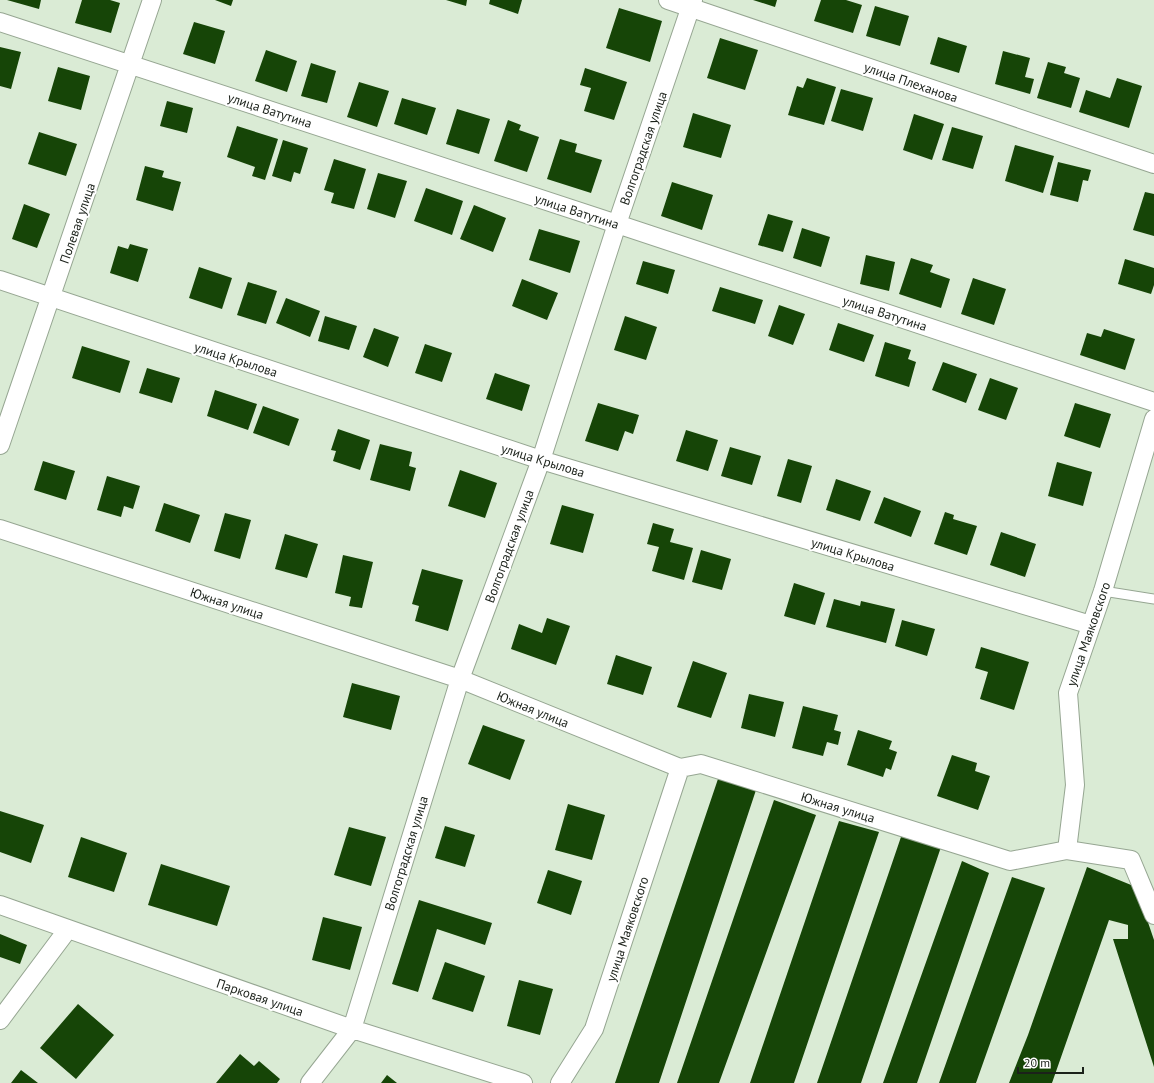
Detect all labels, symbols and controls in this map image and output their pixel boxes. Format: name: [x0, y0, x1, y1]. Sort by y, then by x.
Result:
street label: улица Плеханова: [862, 58, 960, 106]
street label: улица Ватутина: [226, 89, 314, 132]
street label: Волгоградская улица: [616, 89, 671, 207]
street label: Полевая улица: [56, 181, 99, 266]
street label: улица Ватутина: [533, 190, 621, 233]
street label: улица Ватутина: [841, 292, 929, 335]
street label: улица Крылова: [192, 338, 280, 381]
street label: улица Крылова: [499, 440, 587, 481]
street label: Волгоградская улица: [481, 487, 538, 605]
street label: улица Крылова: [809, 534, 897, 575]
street label: улица Маяковского: [1063, 580, 1114, 689]
street label: Южная улица: [188, 584, 266, 623]
street label: Южная улица: [494, 687, 571, 732]
street label: Южная улица: [799, 788, 877, 827]
street label: Волгоградская улица: [381, 794, 432, 913]
street label: улица Маяковского: [602, 874, 652, 984]
street label: Парковая улица: [214, 975, 306, 1020]
scale bar: [1018, 1049, 1083, 1075]
text: 20 m: [1024, 1055, 1050, 1070]

